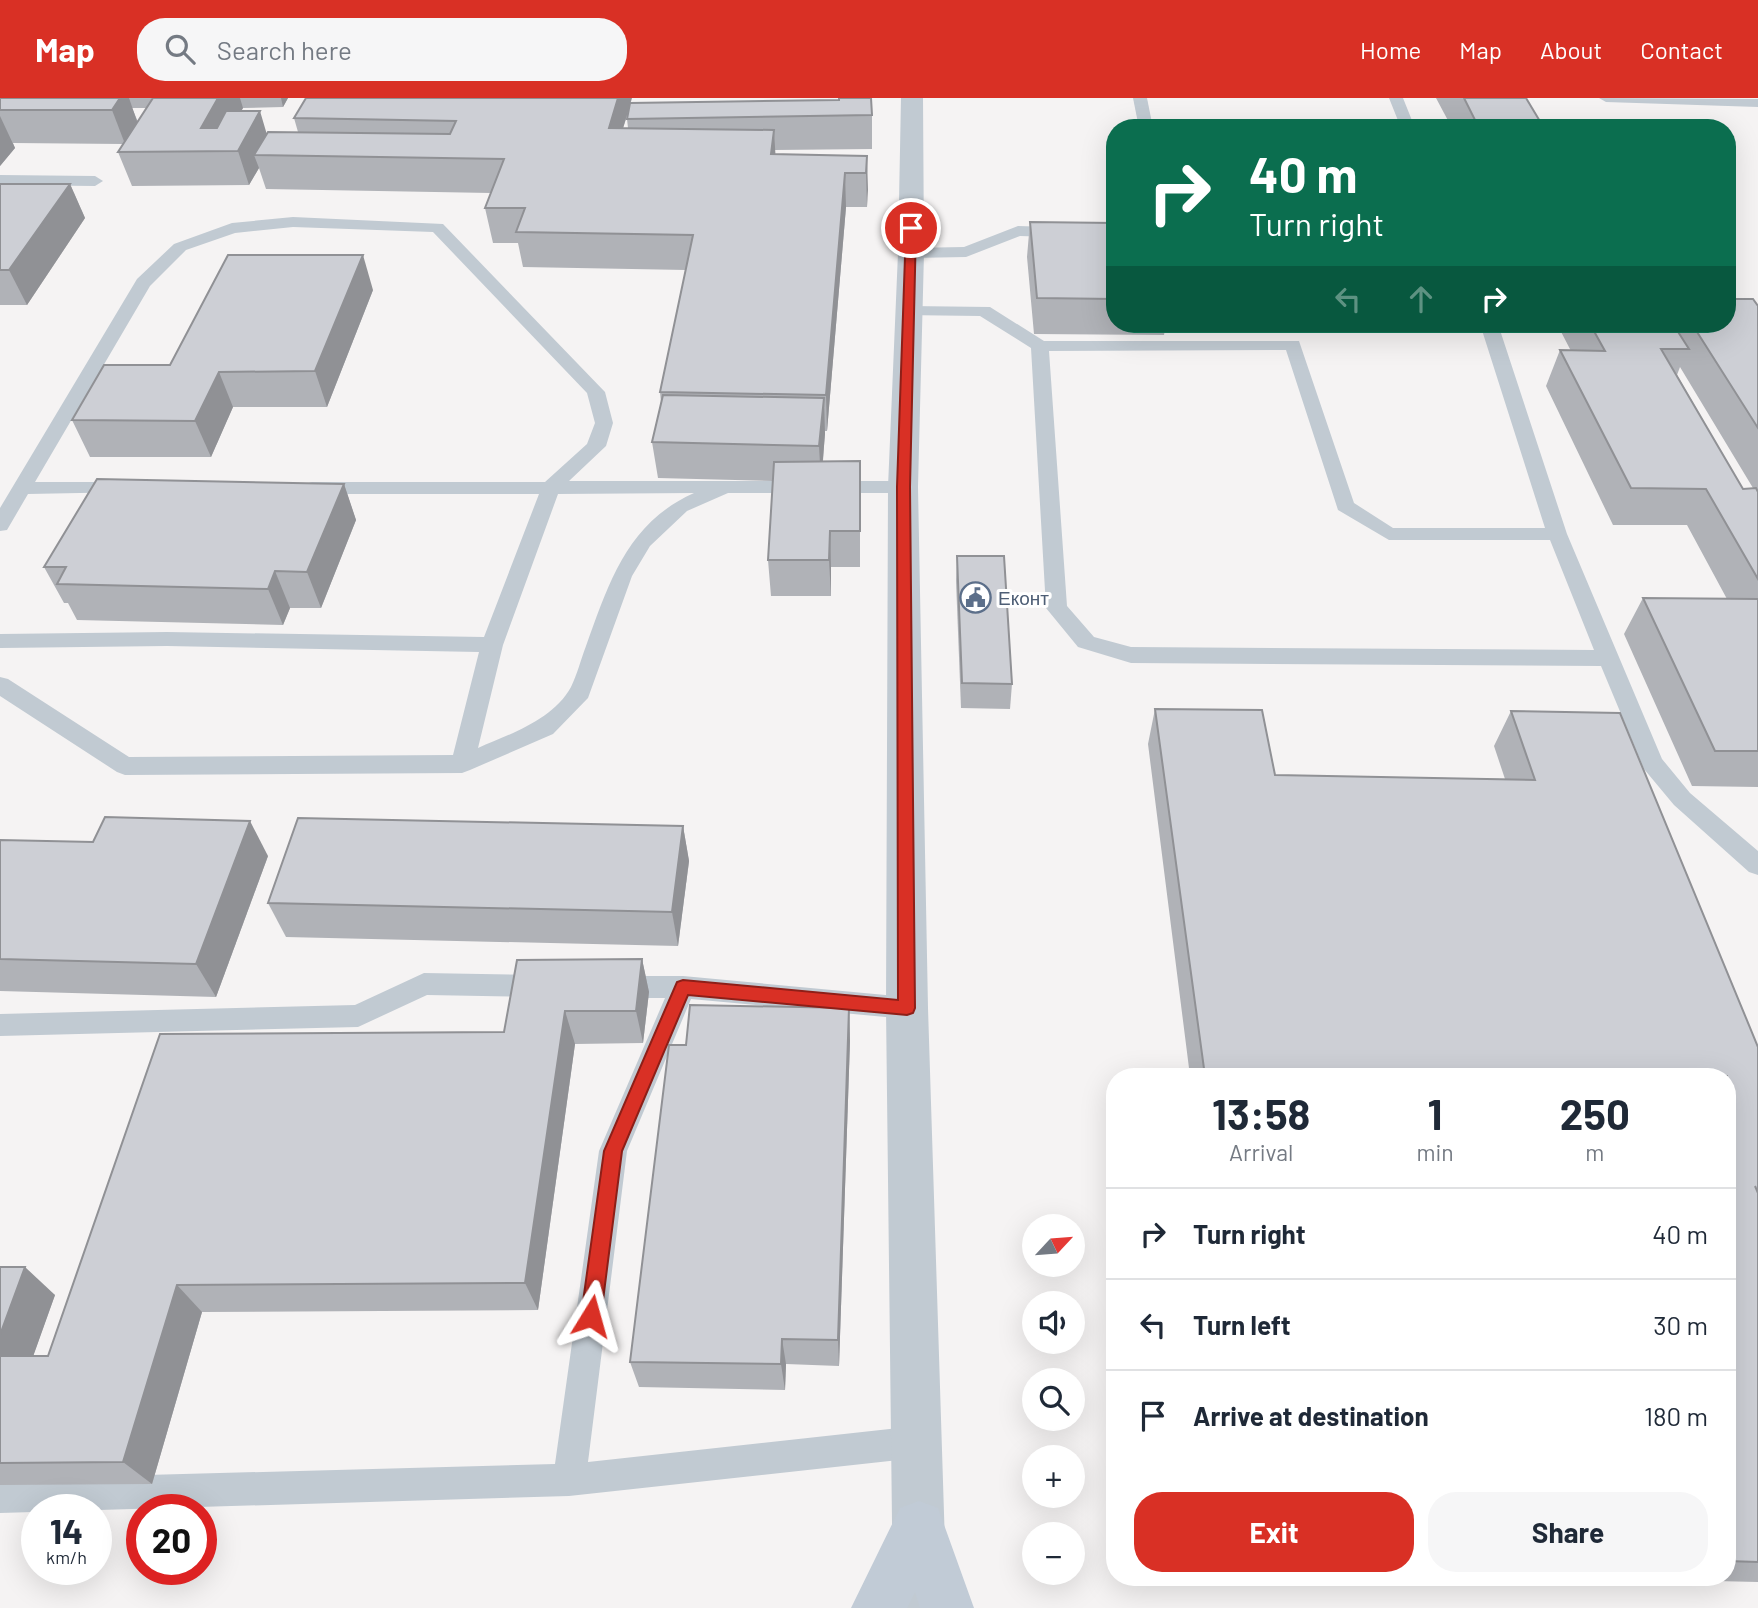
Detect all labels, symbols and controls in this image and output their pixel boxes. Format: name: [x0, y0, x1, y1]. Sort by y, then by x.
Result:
search box: [137, 18, 627, 81]
text: Map: [35, 29, 95, 69]
icon: search: [161, 30, 199, 68]
text: Search here: [217, 34, 352, 65]
text: Home: [1360, 35, 1421, 64]
text: Map: [1459, 35, 1502, 64]
text: About: [1540, 35, 1602, 64]
text: Contact: [1640, 35, 1723, 64]
text: 40 m: [1249, 144, 1357, 203]
icon: right: [1134, 147, 1225, 238]
pin: [881, 198, 941, 258]
text: Turn right: [1249, 204, 1384, 242]
icon: arrive: [892, 209, 930, 247]
icon: left: [1329, 280, 1367, 318]
icon: ahead: [1402, 280, 1440, 318]
icon: right: [1475, 280, 1513, 318]
public building icon: Еконт: [958, 581, 992, 615]
place label: Еконт: [998, 586, 1049, 609]
text: 13:58: [1212, 1088, 1310, 1138]
text: 1: [1428, 1088, 1442, 1138]
text: 250: [1560, 1088, 1630, 1138]
text: Arrival: [1229, 1138, 1293, 1166]
text: min: [1416, 1138, 1454, 1166]
text: m: [1585, 1138, 1604, 1166]
north arrow: [1022, 1214, 1085, 1278]
map controls: [1022, 1214, 1085, 1585]
icon: right: [1134, 1215, 1172, 1253]
text: Turn right: [1193, 1218, 1306, 1249]
text: 40 m: [1652, 1218, 1708, 1249]
position arrow: [554, 1279, 628, 1353]
button: sound: [1022, 1291, 1085, 1354]
icon: left: [1134, 1306, 1172, 1344]
text: Turn left: [1193, 1309, 1291, 1340]
text: 30 m: [1653, 1309, 1708, 1340]
button: search: [1022, 1368, 1085, 1431]
icon: arrive: [1134, 1397, 1172, 1435]
text: Arrive at destination: [1193, 1400, 1429, 1431]
text: 180 m: [1644, 1400, 1708, 1431]
button: +: [1022, 1445, 1085, 1508]
button: Exit: [1134, 1492, 1414, 1572]
button: Share: [1428, 1492, 1708, 1572]
speed limit sign: 20: [126, 1494, 217, 1585]
text: 14: [50, 1509, 83, 1551]
button: −: [1022, 1522, 1085, 1585]
text: km/h: [46, 1546, 87, 1568]

